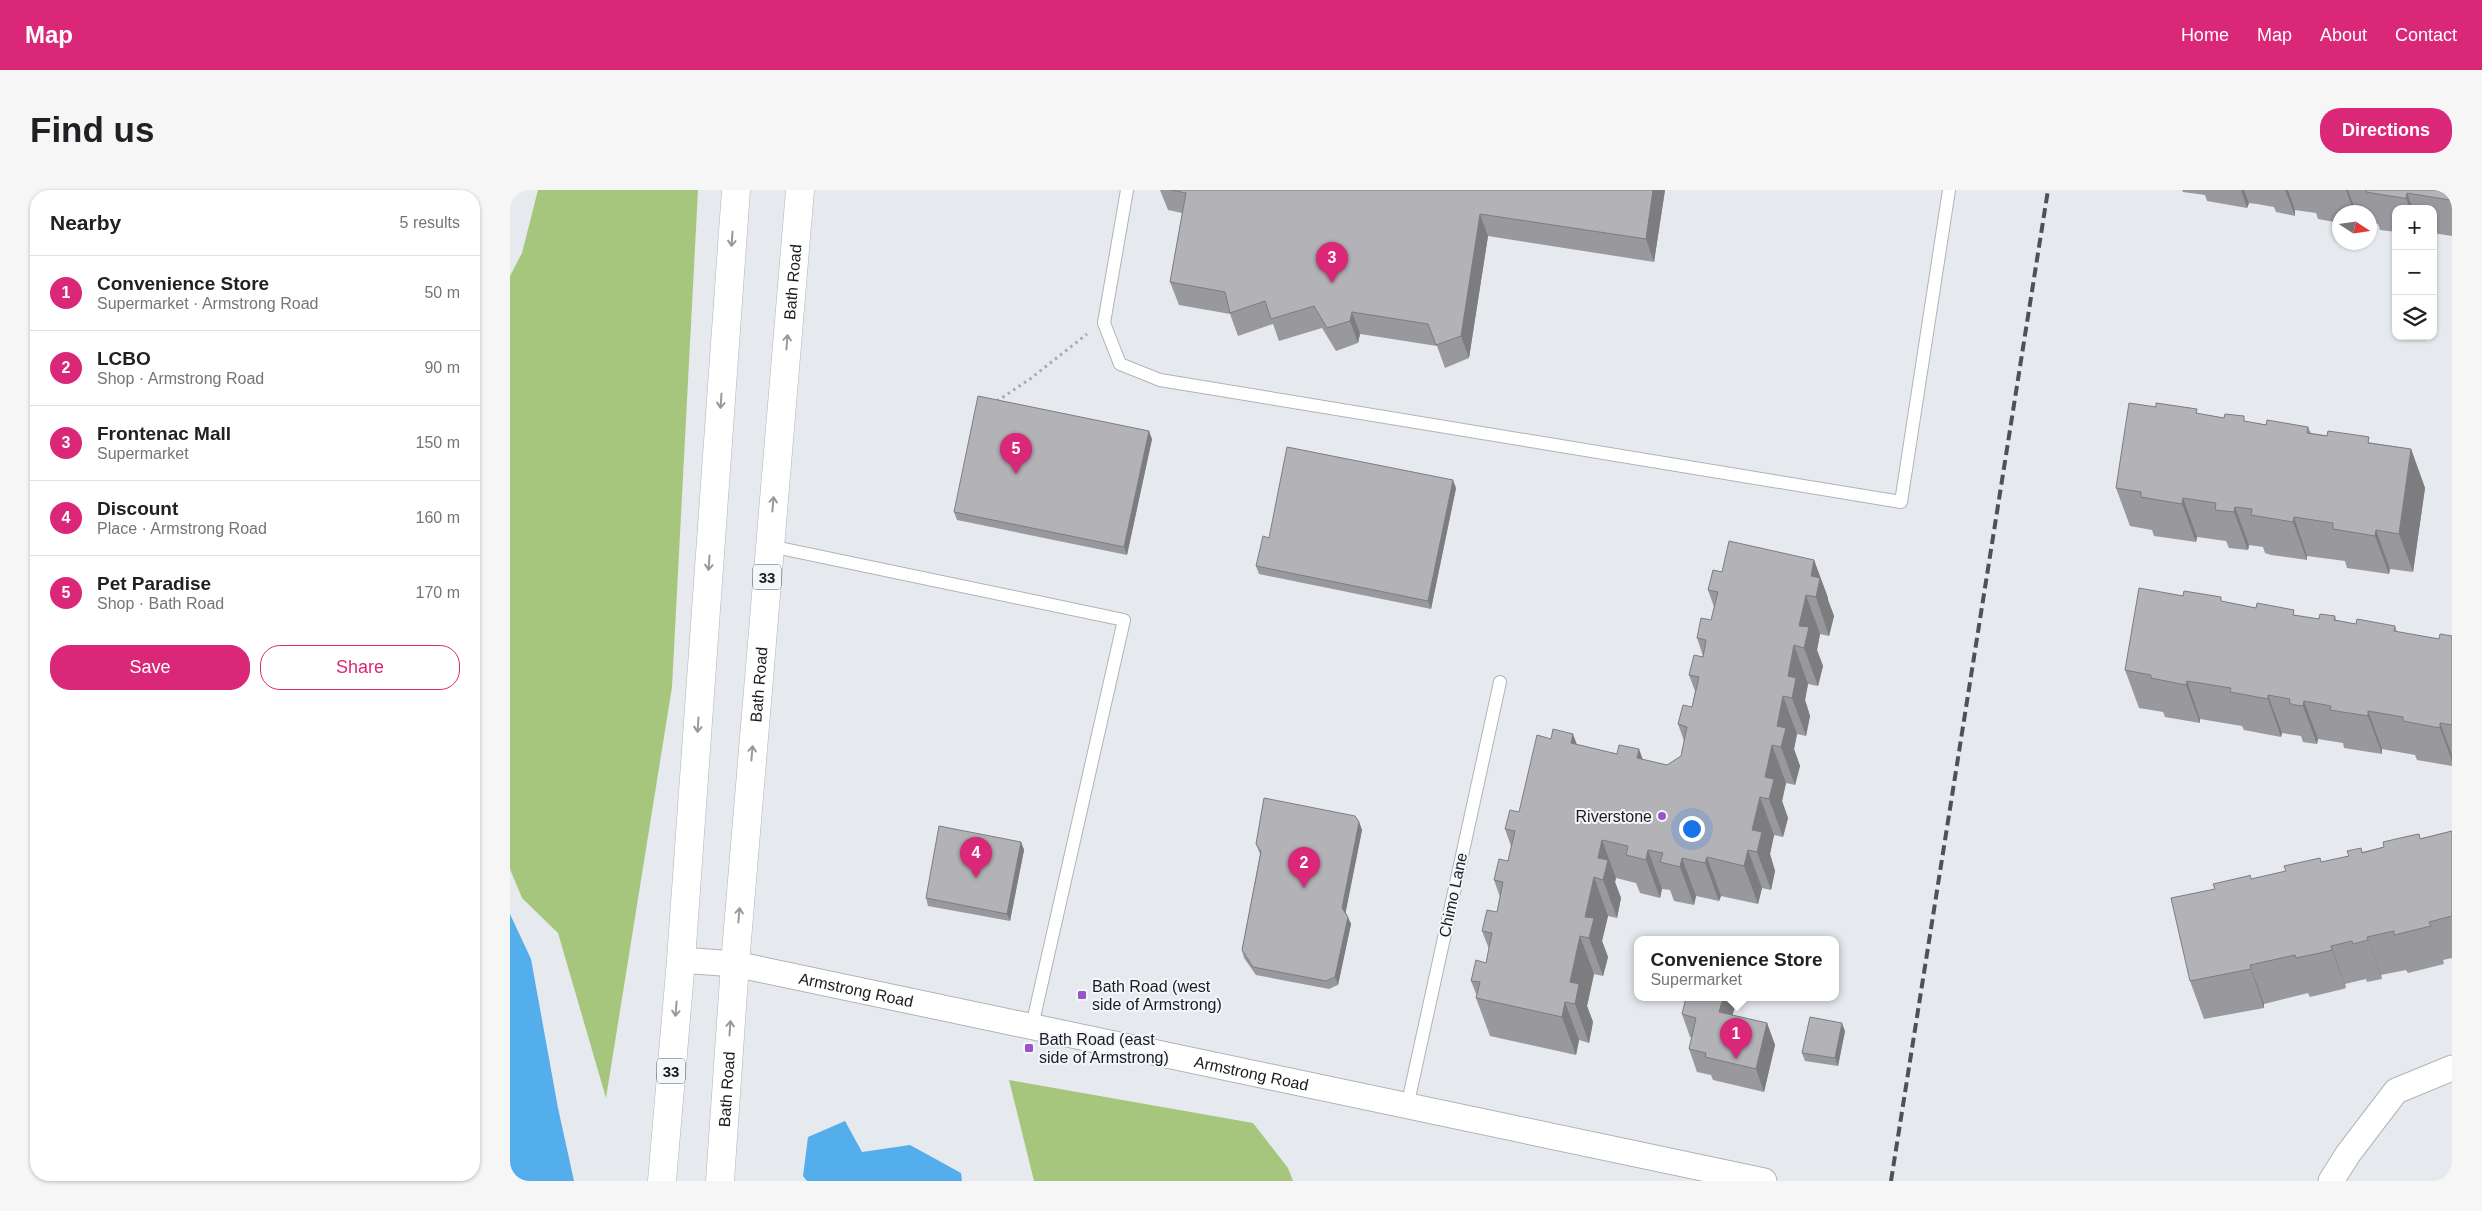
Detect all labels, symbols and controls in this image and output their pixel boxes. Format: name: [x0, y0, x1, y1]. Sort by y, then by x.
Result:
text: Map: [25, 21, 73, 48]
text: Home: [2181, 25, 2229, 45]
text: Map: [2257, 25, 2292, 45]
text: About: [2320, 25, 2367, 45]
text: Contact: [2395, 25, 2457, 45]
button: Directions: [2320, 108, 2452, 153]
text: Find us: [30, 110, 154, 149]
north arrow: [2332, 205, 2377, 250]
map controls: [2392, 205, 2437, 340]
button: +: [2392, 205, 2437, 250]
text: Nearby: [50, 211, 121, 234]
text: 5 results: [400, 214, 460, 231]
one-way arrow: [728, 230, 737, 246]
pin: 3: [1316, 242, 1348, 283]
street label: Bath Road: [781, 244, 804, 320]
button: −: [2392, 250, 2437, 295]
text: Convenience Store: [97, 273, 269, 294]
text: 1: [62, 284, 70, 301]
text: 50 m: [424, 284, 460, 301]
text: Supermarket · Armstrong Road: [97, 295, 318, 312]
button: layers: [2392, 295, 2437, 340]
one-way arrow: [782, 335, 792, 351]
text: LCBO: [97, 348, 151, 369]
text: 2: [62, 359, 70, 376]
text: 90 m: [424, 359, 460, 376]
text: Shop · Armstrong Road: [97, 370, 264, 387]
one-way arrow: [716, 392, 725, 408]
text: Frontenac Mall: [97, 423, 231, 444]
pin: 5: [1000, 433, 1032, 474]
text: 3: [62, 434, 70, 451]
text: 150 m: [416, 434, 460, 451]
text: Supermarket: [97, 445, 189, 462]
one-way arrow: [769, 497, 778, 513]
text: Discount: [97, 498, 178, 519]
text: 4: [62, 509, 70, 526]
text: 160 m: [416, 509, 460, 526]
text: Place · Armstrong Road: [97, 520, 267, 537]
one-way arrow: [705, 555, 714, 571]
road number: 33: [753, 564, 781, 590]
text: Pet Paradise: [97, 573, 211, 594]
text: 5: [62, 584, 70, 601]
text: 170 m: [416, 584, 460, 601]
text: Shop · Bath Road: [97, 595, 224, 612]
button: Save: [50, 645, 250, 690]
button: Share: [260, 645, 460, 690]
street label: Bath Road: [747, 646, 770, 723]
one-way arrow: [693, 717, 702, 733]
one-way arrow: [748, 746, 757, 762]
place label: Riverstone: [1576, 808, 1652, 825]
marker: Riverstone: [1656, 810, 1668, 822]
your location: [1679, 816, 1705, 842]
pin: 4: [960, 837, 992, 878]
pin: 2: [1288, 847, 1320, 888]
street label: Chimo Lane: [1436, 851, 1470, 939]
one-way arrow: [734, 908, 743, 924]
popup: [1634, 936, 1839, 1001]
text: Convenience Store: [1650, 949, 1823, 970]
street label: Armstrong Road: [797, 969, 915, 1010]
text: Supermarket: [1650, 971, 1742, 988]
place label: Bath Road (west side of Armstrong): [1092, 978, 1222, 1013]
marker: Bath Road (west side of Armstrong): [1076, 989, 1088, 1001]
one-way arrow: [672, 1001, 681, 1017]
pin: 1: [1720, 1018, 1752, 1059]
one-way arrow: [726, 1020, 735, 1036]
place label: Bath Road (east side of Armstrong): [1039, 1031, 1169, 1066]
marker: Bath Road (east side of Armstrong): [1023, 1042, 1035, 1054]
street label: Bath Road: [715, 1051, 737, 1128]
street label: Armstrong Road: [1193, 1053, 1310, 1093]
road number: 33: [657, 1058, 685, 1084]

